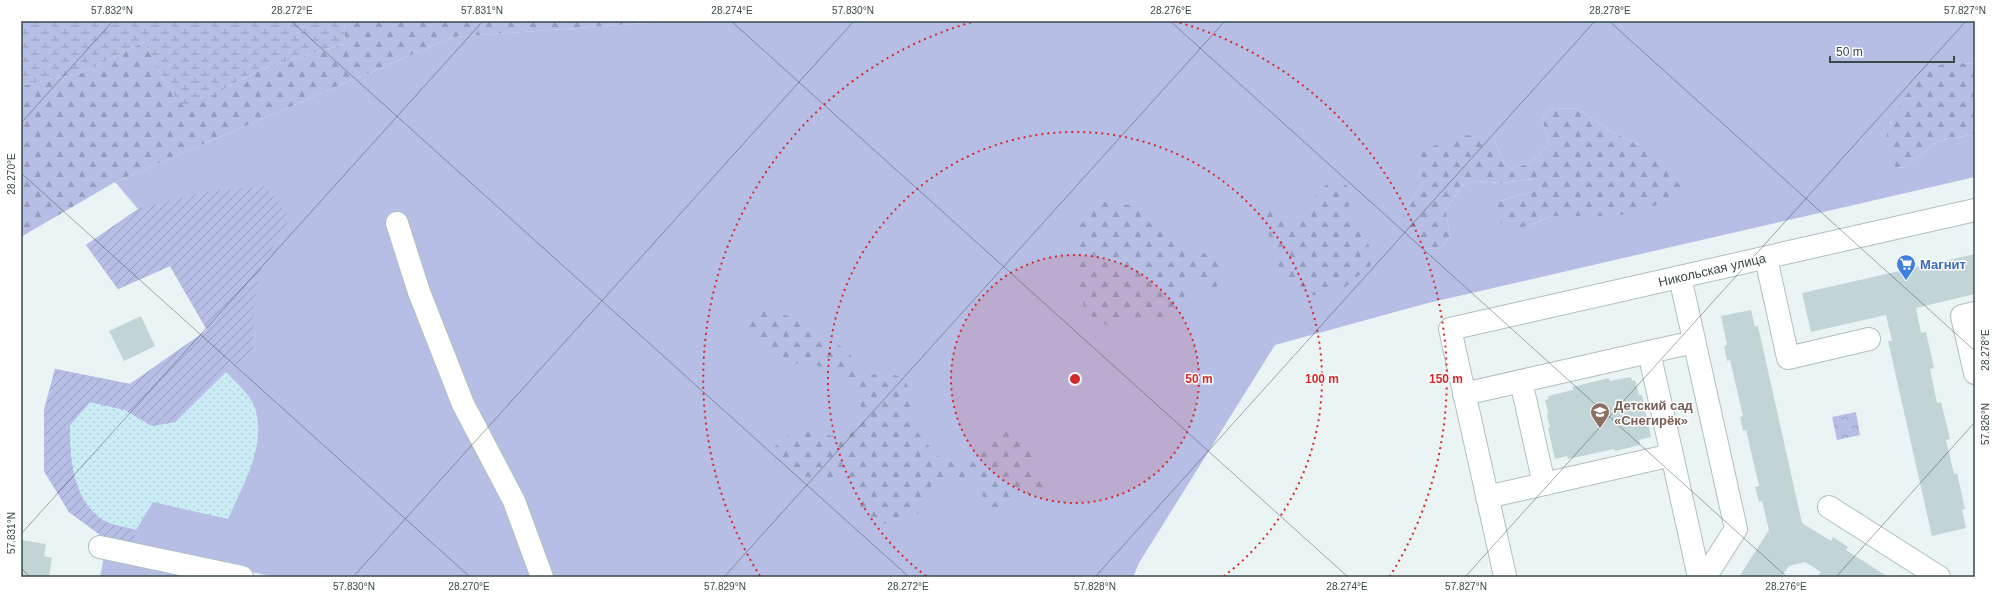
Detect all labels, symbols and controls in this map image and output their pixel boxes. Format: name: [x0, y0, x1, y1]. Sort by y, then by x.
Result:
text: 57.832°N: [91, 5, 133, 16]
text: 28.272°E: [271, 5, 313, 16]
text: 57.831°N: [461, 5, 503, 16]
text: 28.274°E: [711, 5, 753, 16]
text: 57.830°N: [832, 5, 874, 16]
text: 28.276°E: [1150, 5, 1192, 16]
text: 28.278°E: [1589, 5, 1631, 16]
text: 57.827°N: [1944, 5, 1986, 16]
scale bar: [1830, 38, 1954, 64]
text: 50 m: [1836, 45, 1863, 59]
text: 28.270°E: [6, 153, 17, 195]
street label: Никольская улица: [1657, 250, 1768, 290]
supermarket icon: Магнит: [1895, 253, 1917, 281]
place label: Магнит: [1920, 257, 1966, 272]
text: 28.278°E: [1980, 329, 1991, 371]
centre of rings: [1068, 372, 1082, 386]
text: 50 m: [1185, 372, 1213, 386]
text: 100 m: [1305, 372, 1339, 386]
text: 150 m: [1429, 372, 1463, 386]
place label: Детский сад «Снегирёк»: [1614, 398, 1694, 428]
school or university icon: Детский сад «Снегирёк»: [1589, 401, 1611, 429]
text: 57.826°N: [1980, 403, 1991, 445]
text: 57.831°N: [6, 512, 17, 554]
text: 57.830°N: [333, 581, 375, 592]
text: 28.270°E: [448, 581, 490, 592]
text: 57.829°N: [704, 581, 746, 592]
text: 28.272°E: [887, 581, 929, 592]
text: 57.828°N: [1074, 581, 1116, 592]
text: 28.274°E: [1326, 581, 1368, 592]
text: 57.827°N: [1445, 581, 1487, 592]
text: 28.276°E: [1765, 581, 1807, 592]

